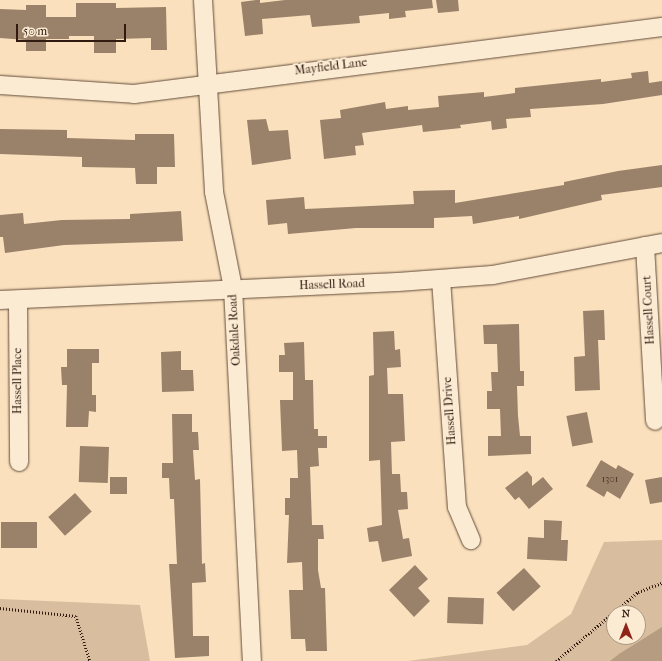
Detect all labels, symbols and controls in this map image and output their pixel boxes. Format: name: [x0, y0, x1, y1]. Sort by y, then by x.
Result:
scale bar: [18, 16, 128, 42]
text: 50 m: [23, 24, 47, 38]
street label: Mayfield Lane: [294, 55, 368, 79]
street label: Hassell Court: [640, 275, 658, 345]
street label: Hassell Road: [299, 277, 365, 293]
street label: Oakdale Road: [226, 294, 244, 366]
street label: Hassell Place: [11, 348, 25, 414]
street label: Hassell Drive: [440, 376, 460, 446]
house number: 1301: [602, 474, 618, 486]
north arrow: [606, 605, 646, 645]
text: N: [622, 607, 630, 620]

